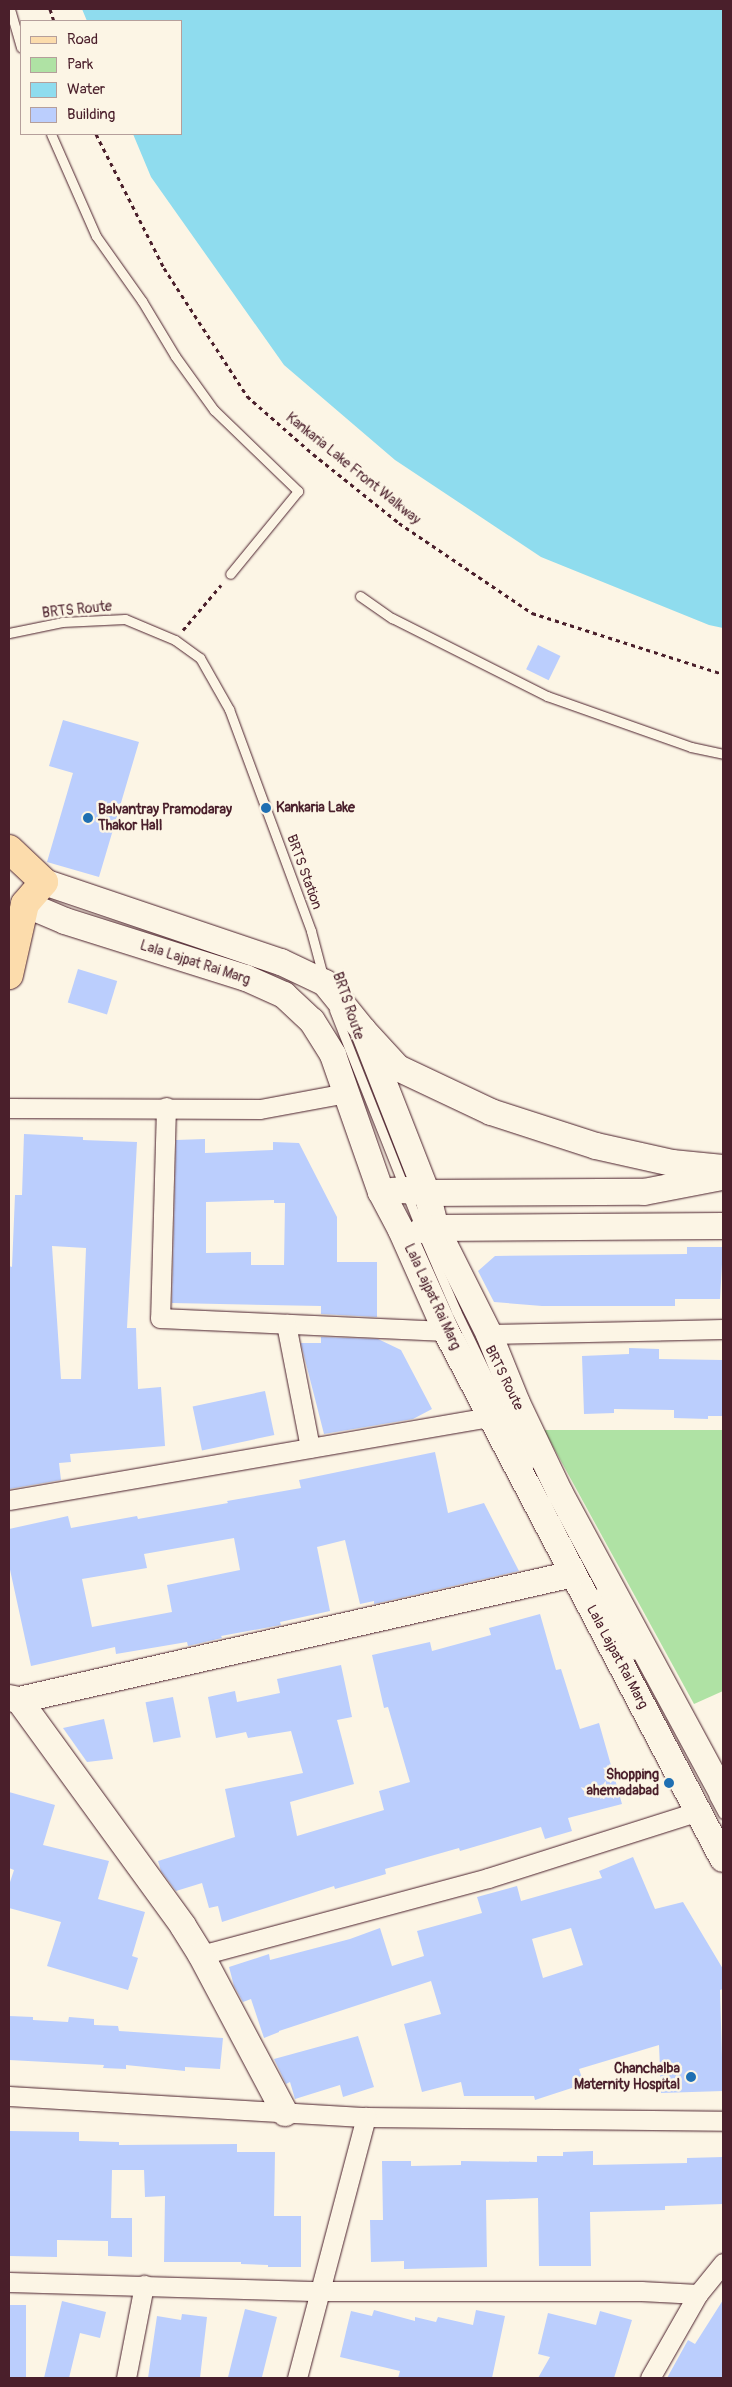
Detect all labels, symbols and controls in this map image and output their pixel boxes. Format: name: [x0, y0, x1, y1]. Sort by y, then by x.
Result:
legend: [20, 20, 182, 135]
text: Road: [67, 30, 98, 49]
text: Park: [67, 55, 93, 74]
text: Water: [67, 80, 105, 99]
text: Building: [67, 105, 115, 124]
street label: Kankaria Lake Front Walkway: [282, 409, 424, 529]
street label: BRTS Route: [41, 598, 113, 622]
place label: Kankaria Lake: [276, 800, 355, 816]
place label: Balvantray Pramodaray Thakor Hall: [98, 802, 232, 834]
marker: Kankaria Lake: [260, 802, 272, 814]
marker: Balvantray Pramodaray Thakor Hall: [82, 812, 94, 824]
street label: BRTS Station: [283, 832, 325, 912]
street label: Lala Lajpat Rai Marg: [138, 937, 252, 989]
street label: BRTS Route: [329, 970, 367, 1042]
street label: Lala Lajpat Rai Marg: [400, 1241, 464, 1353]
street label: BRTS Route: [481, 1343, 527, 1413]
street label: Lala Lajpat Rai Marg: [583, 1602, 651, 1712]
place label: Shopping ahemadabad: [587, 1767, 659, 1800]
marker: Shopping ahemadabad: [663, 1777, 675, 1789]
place label: Chanchalba Maternity Hospital: [574, 2061, 680, 2094]
marker: Chanchalba Maternity Hospital: [684, 2070, 698, 2084]

